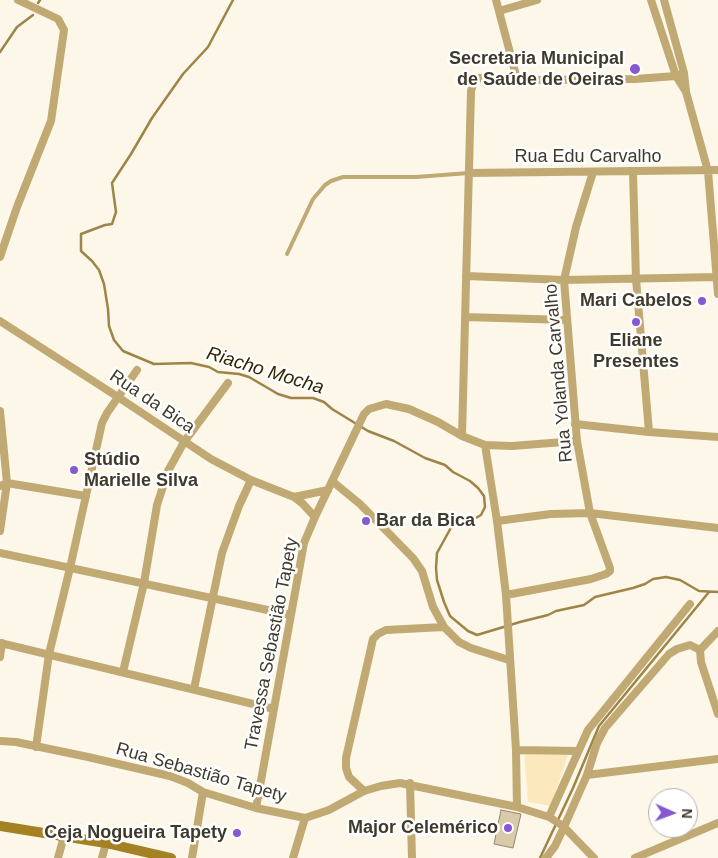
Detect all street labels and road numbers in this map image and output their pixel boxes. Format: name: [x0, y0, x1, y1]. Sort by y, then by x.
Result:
street label: Rua Edu Carvalho: [514, 146, 662, 168]
street label: Rua Yolanda Carvalho: [540, 283, 578, 463]
street label: Rua da Bica: [105, 366, 199, 438]
street label: Travessa Sebastião Tapety: [241, 536, 303, 752]
street label: Rua Sebastião Tapety: [113, 738, 289, 808]

